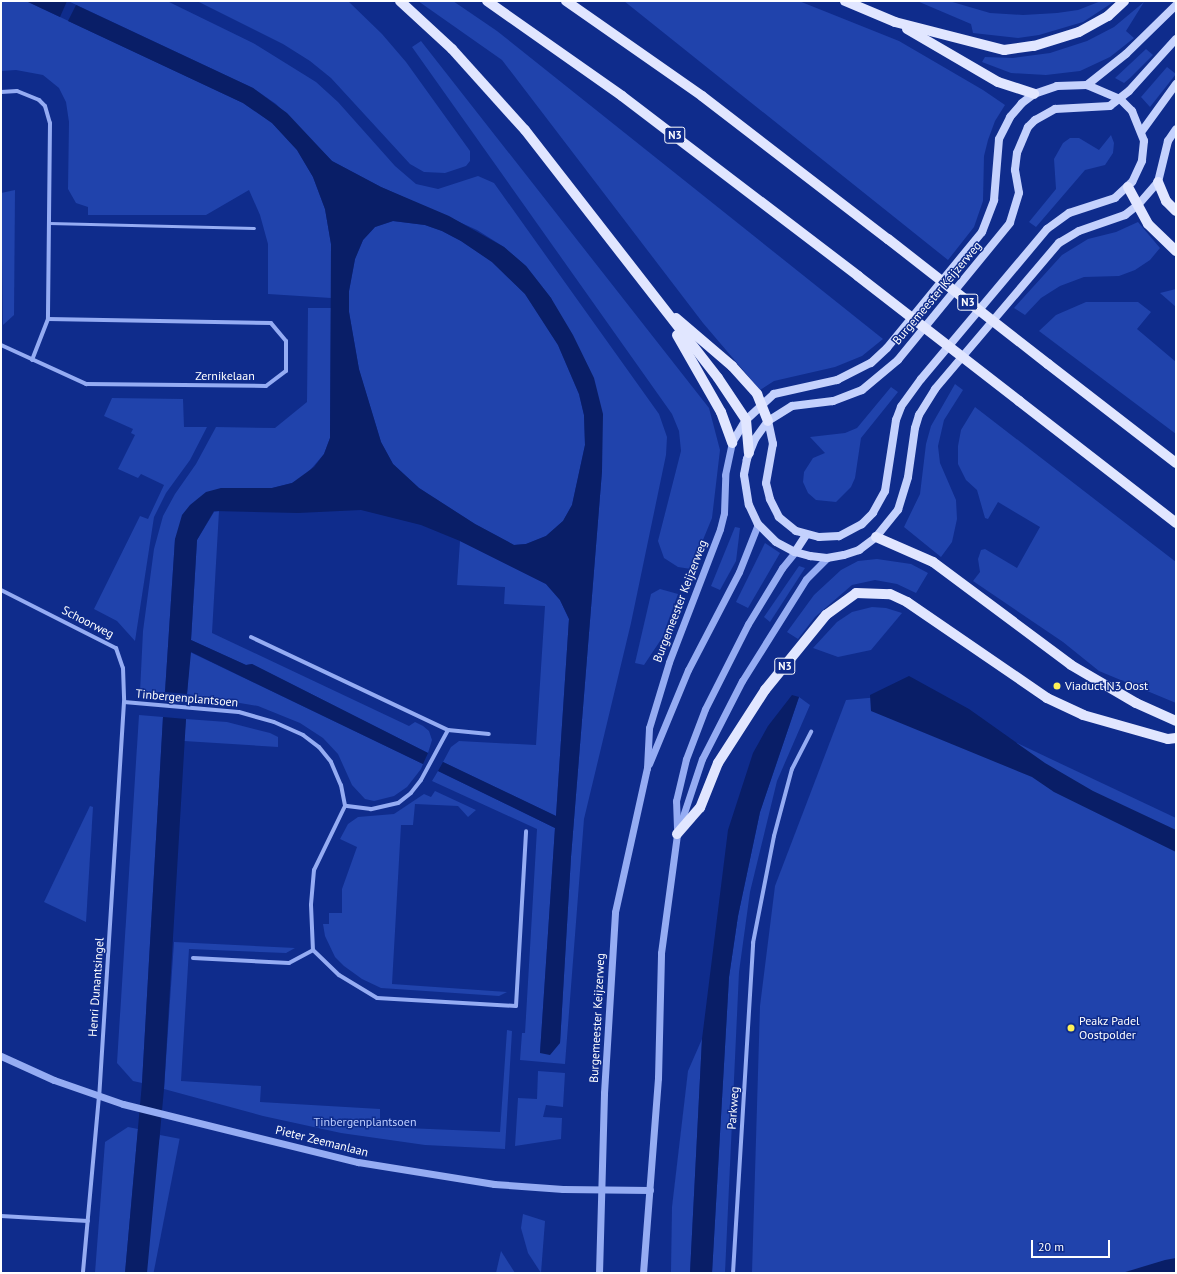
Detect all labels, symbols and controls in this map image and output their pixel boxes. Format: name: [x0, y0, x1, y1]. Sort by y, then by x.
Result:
road number: N3: [664, 126, 686, 144]
street label: Burgemeester Keijzerweg: [890, 239, 984, 347]
road number: N3: [957, 293, 979, 311]
street label: Zernikelaan: [195, 369, 255, 383]
street label: Burgemeester Keijzerweg: [650, 538, 710, 664]
street label: Schoorweg: [60, 603, 116, 641]
road number: N3: [774, 657, 796, 675]
place label: Viaduct N3 Oost: [1065, 679, 1148, 693]
marker: Viaduct N3 Oost: [1052, 681, 1062, 691]
street label: Tinbergenplantsoen: [135, 686, 239, 710]
street label: Henri Dunantsingel: [85, 937, 107, 1037]
street label: Burgemeester Keijzerweg: [586, 953, 608, 1083]
place label: Peakz Padel Oostpolder: [1079, 1014, 1140, 1042]
marker: Peakz Padel Oostpolder: [1066, 1023, 1076, 1033]
street label: Parkweg: [724, 1086, 742, 1130]
park label: Tinbergenplantsoen: [314, 1115, 416, 1129]
street label: Pieter Zeemanlaan: [274, 1122, 370, 1160]
scale bar: [1033, 1232, 1112, 1258]
text: 20 m: [1038, 1239, 1064, 1254]

